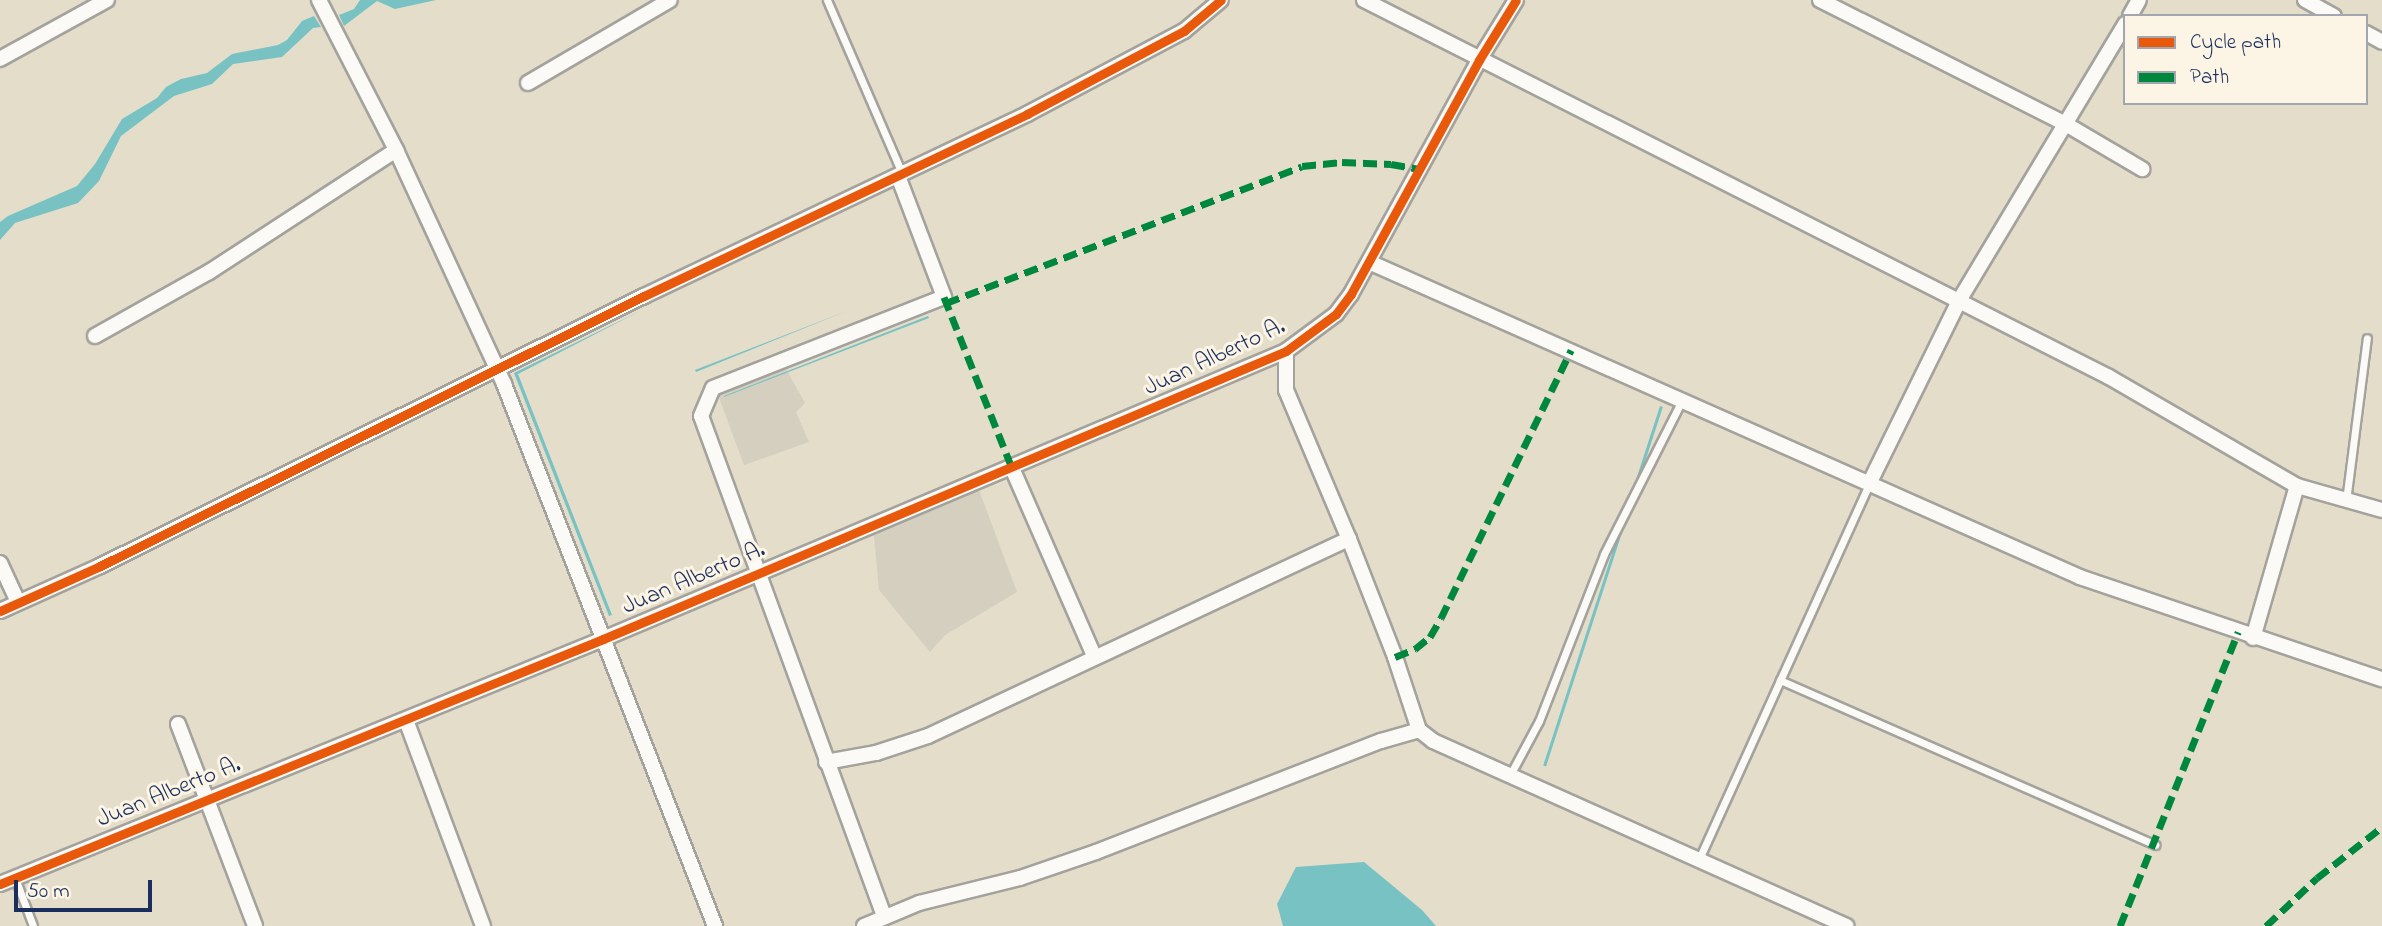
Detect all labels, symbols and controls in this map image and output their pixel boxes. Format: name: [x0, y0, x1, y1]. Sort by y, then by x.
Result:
legend: [2123, 14, 2368, 105]
text: Cycle path: [2190, 28, 2281, 58]
text: Path: [2190, 63, 2229, 93]
street label: Juan Alberto A.: [1140, 313, 1290, 403]
street label: Juan Alberto A.: [618, 536, 770, 622]
street label: Juan Alberto A.: [93, 751, 245, 835]
scale bar: [18, 866, 156, 910]
text: 50 m: [27, 877, 70, 907]

